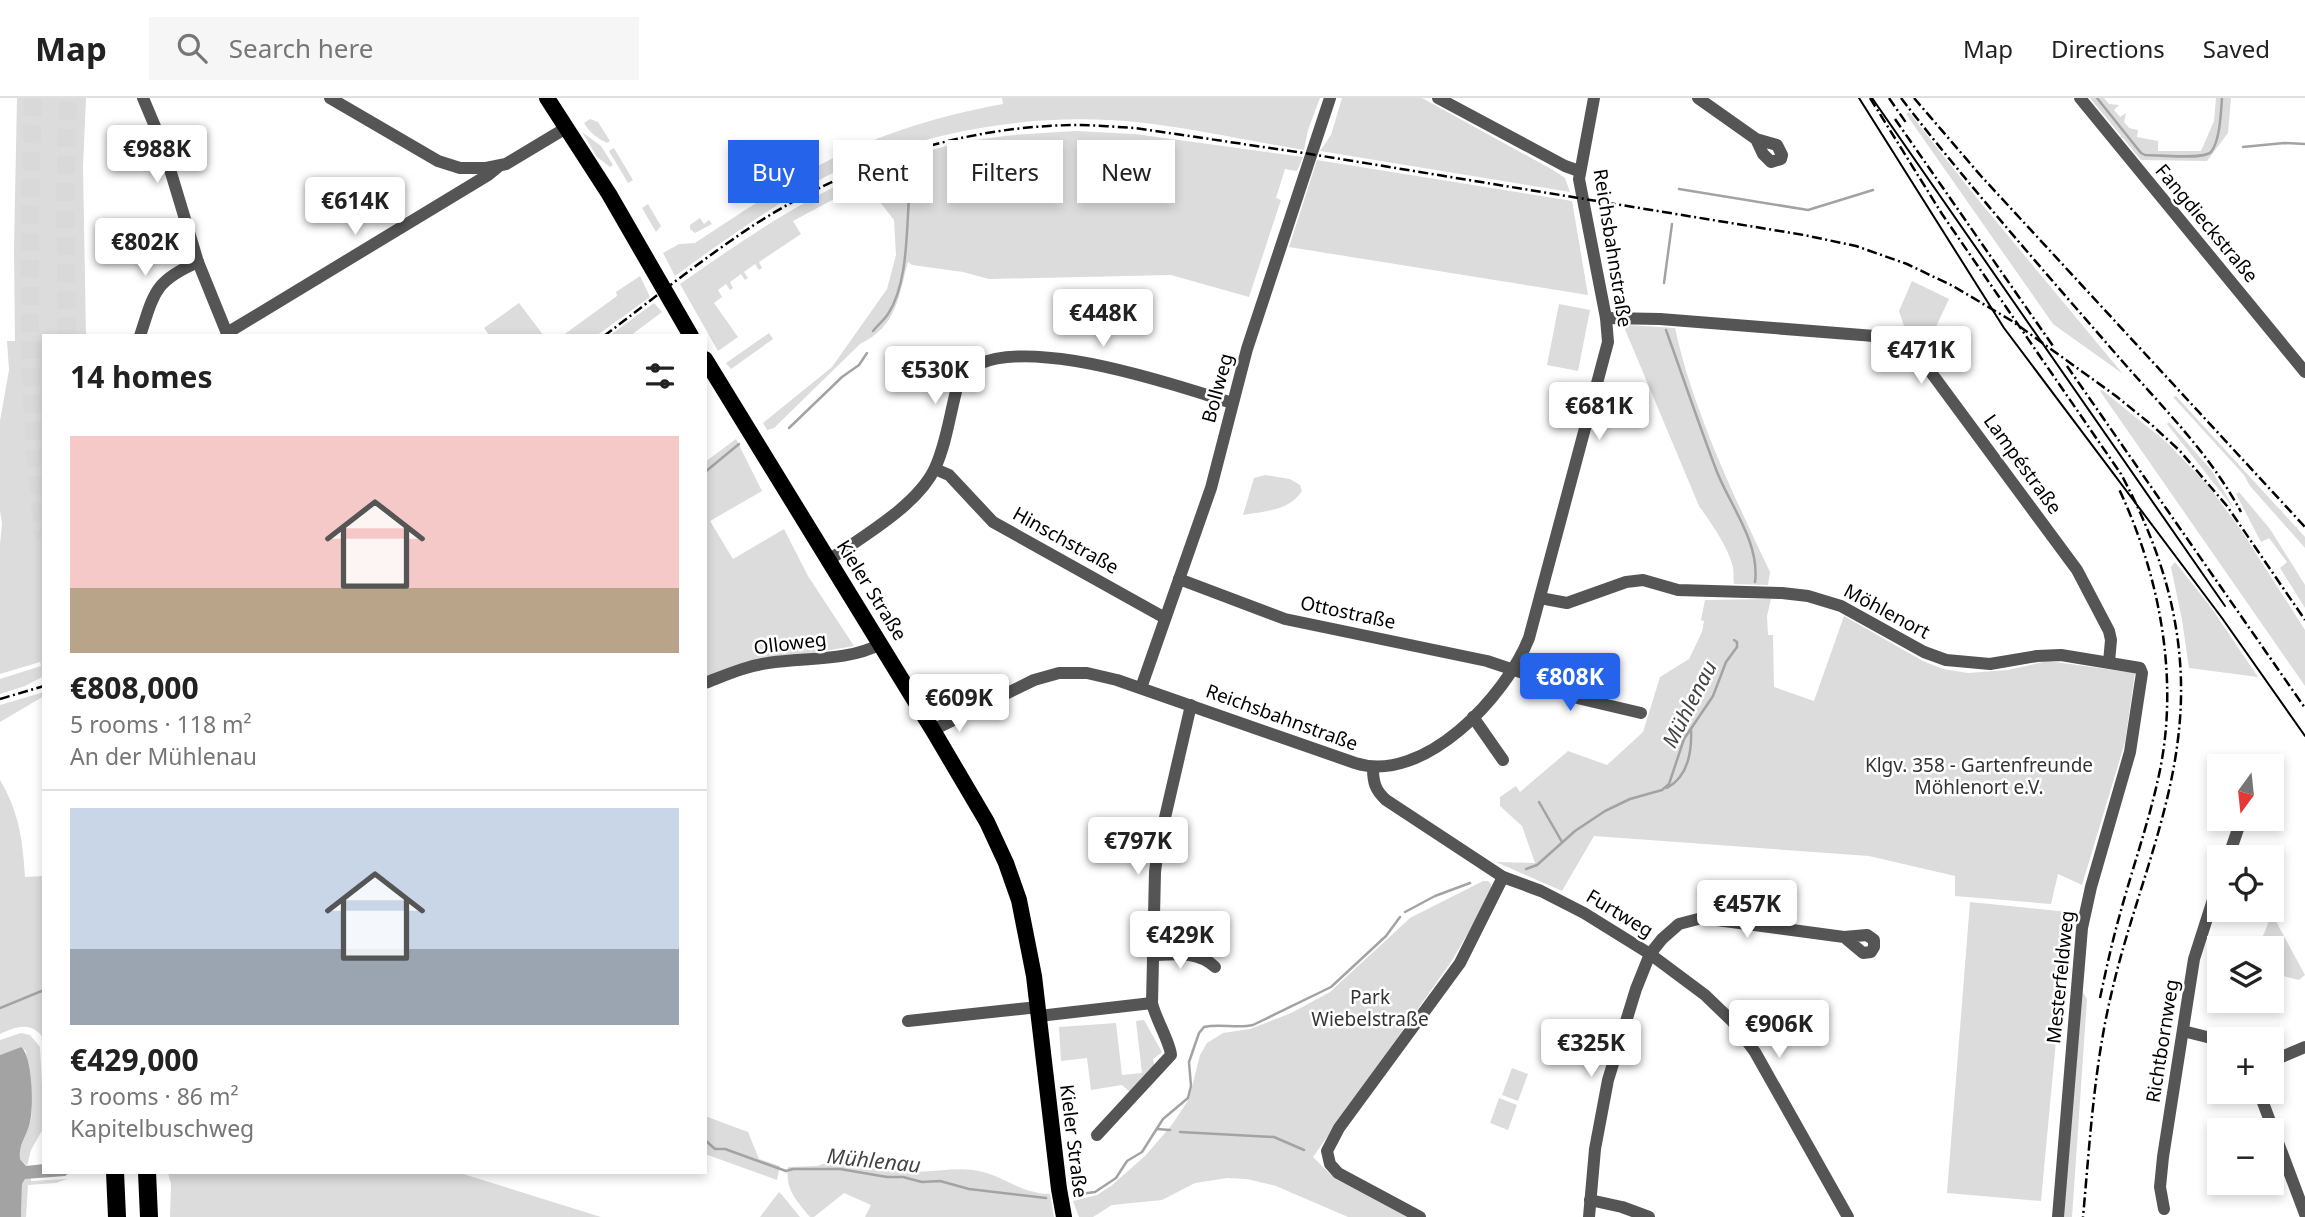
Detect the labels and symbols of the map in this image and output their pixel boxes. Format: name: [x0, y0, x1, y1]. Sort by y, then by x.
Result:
pin: €988K: [108, 126, 206, 185]
street label: Fangdieckstraße: [2150, 158, 2264, 288]
street label: Reichsbahnstraße: [1588, 167, 1638, 329]
pin: €614K: [306, 178, 404, 237]
pin: €802K: [96, 218, 194, 278]
pin: €448K: [1054, 289, 1152, 349]
pin: €471K: [1872, 327, 1970, 386]
pin: €530K: [886, 346, 984, 406]
street label: Bollweg: [1195, 350, 1239, 426]
pin: €681K: [1550, 382, 1648, 442]
street label: Lampéstraße: [1978, 409, 2068, 519]
street label: Hinschstraße: [1008, 500, 1124, 580]
street label: Kieler Straße: [831, 535, 913, 645]
street label: Möhlenort: [1839, 577, 1935, 645]
street label: Ottostraße: [1298, 589, 1398, 635]
street label: Olloweg: [752, 626, 828, 660]
pin: €808K: [1521, 654, 1619, 713]
water label: Mühlenau: [1655, 656, 1723, 752]
pin: €609K: [910, 674, 1008, 734]
street label: Reichsbahnstraße: [1202, 677, 1362, 757]
park label: Klgv. 358 - Gartenfreunde Möhlenort e.V.: [1865, 752, 2093, 800]
north arrow: [2207, 754, 2284, 831]
pin: €797K: [1089, 818, 1187, 877]
pin: €457K: [1698, 880, 1796, 940]
street label: Furtweg: [1582, 883, 1658, 943]
street label: Mesterfeldweg: [2040, 909, 2080, 1045]
pin: €429K: [1131, 912, 1229, 971]
street label: Richtbornweg: [2139, 977, 2185, 1105]
park label: Park Wiebelstraße: [1311, 984, 1429, 1032]
pin: €906K: [1730, 1000, 1828, 1060]
pin: €325K: [1542, 1020, 1640, 1079]
street label: Kieler Straße: [1054, 1083, 1094, 1199]
water label: Mühlenau: [826, 1141, 922, 1179]

